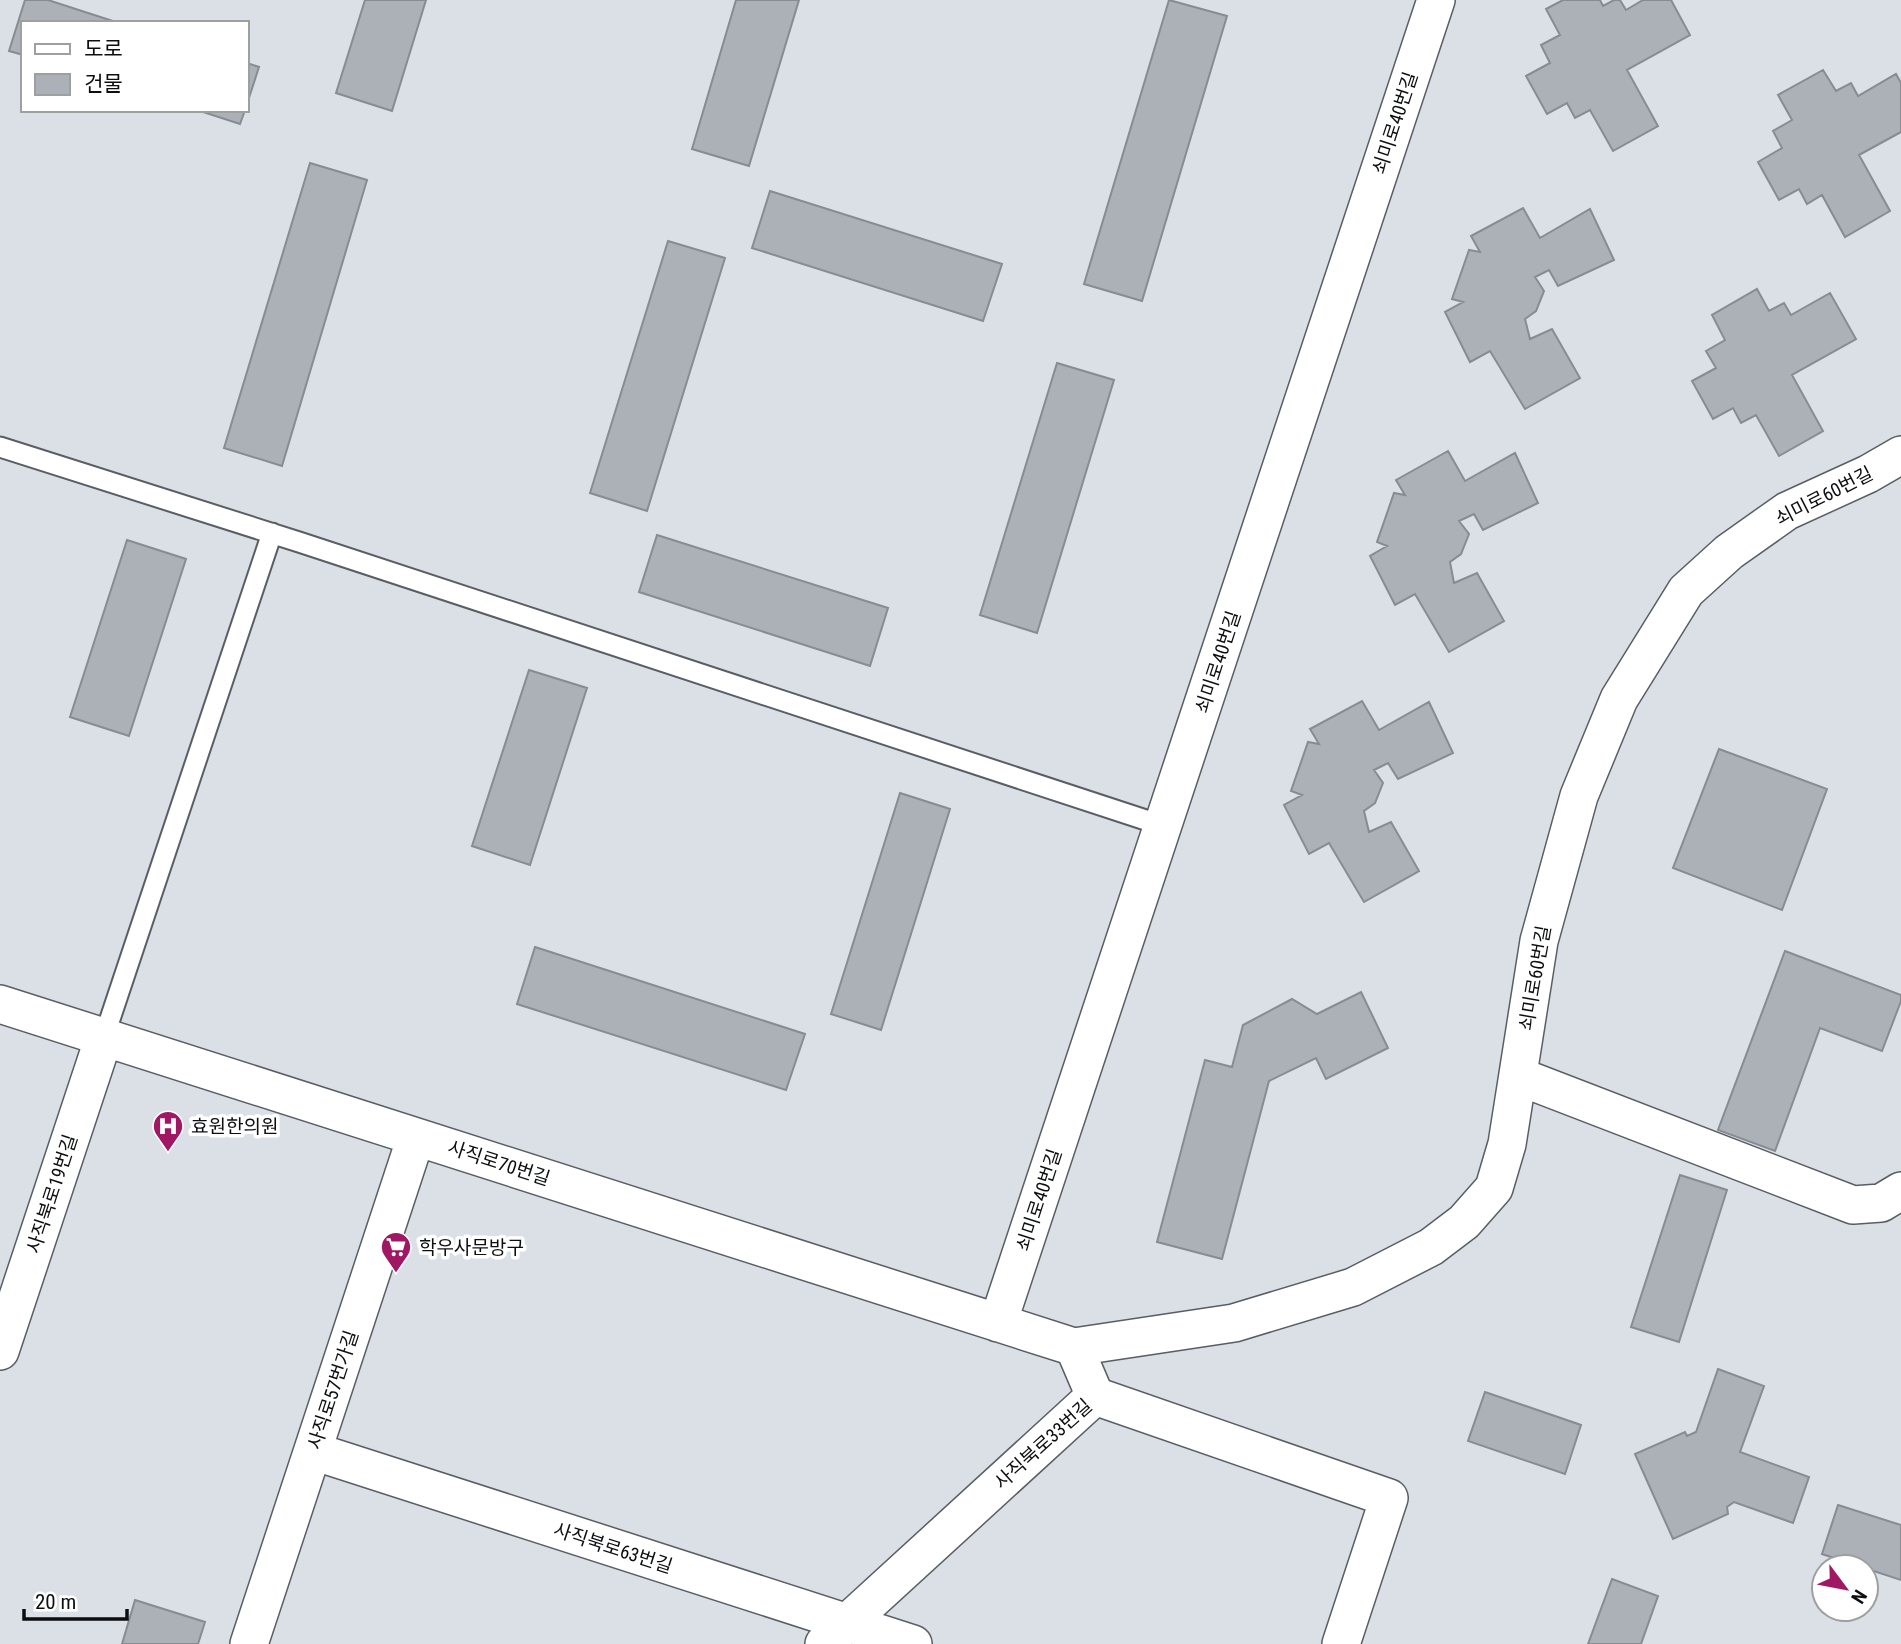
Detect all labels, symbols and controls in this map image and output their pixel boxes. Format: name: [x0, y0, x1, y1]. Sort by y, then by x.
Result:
legend: [21, 21, 248, 112]
text: 도로: [84, 37, 123, 61]
street label: 쇠미로40번길: [1368, 69, 1422, 177]
text: 건물: [84, 72, 123, 96]
street label: 쇠미로60번길: [1771, 462, 1877, 530]
street label: 쇠미로40번길: [1191, 608, 1245, 716]
street label: 쇠미로60번길: [1514, 924, 1556, 1032]
hospital icon: 효원한의원: [151, 1109, 185, 1153]
place label: 효원한의원: [191, 1115, 278, 1138]
street label: 사직북로19번길: [22, 1132, 82, 1256]
street label: 사직로70번길: [445, 1136, 553, 1190]
street label: 쇠미로40번길: [1012, 1146, 1066, 1254]
supermarket icon: 학우사문방구: [379, 1230, 413, 1274]
place label: 학우사문방구: [419, 1236, 524, 1259]
street label: 사직로57번가길: [303, 1328, 363, 1452]
street label: 사직북로33번길: [989, 1394, 1097, 1494]
street label: 사직북로63번길: [551, 1518, 675, 1578]
north arrow: [1810, 1553, 1880, 1623]
scale bar: [24, 1578, 128, 1622]
text: N: [1846, 1586, 1872, 1608]
text: 20 m: [35, 1590, 76, 1614]

